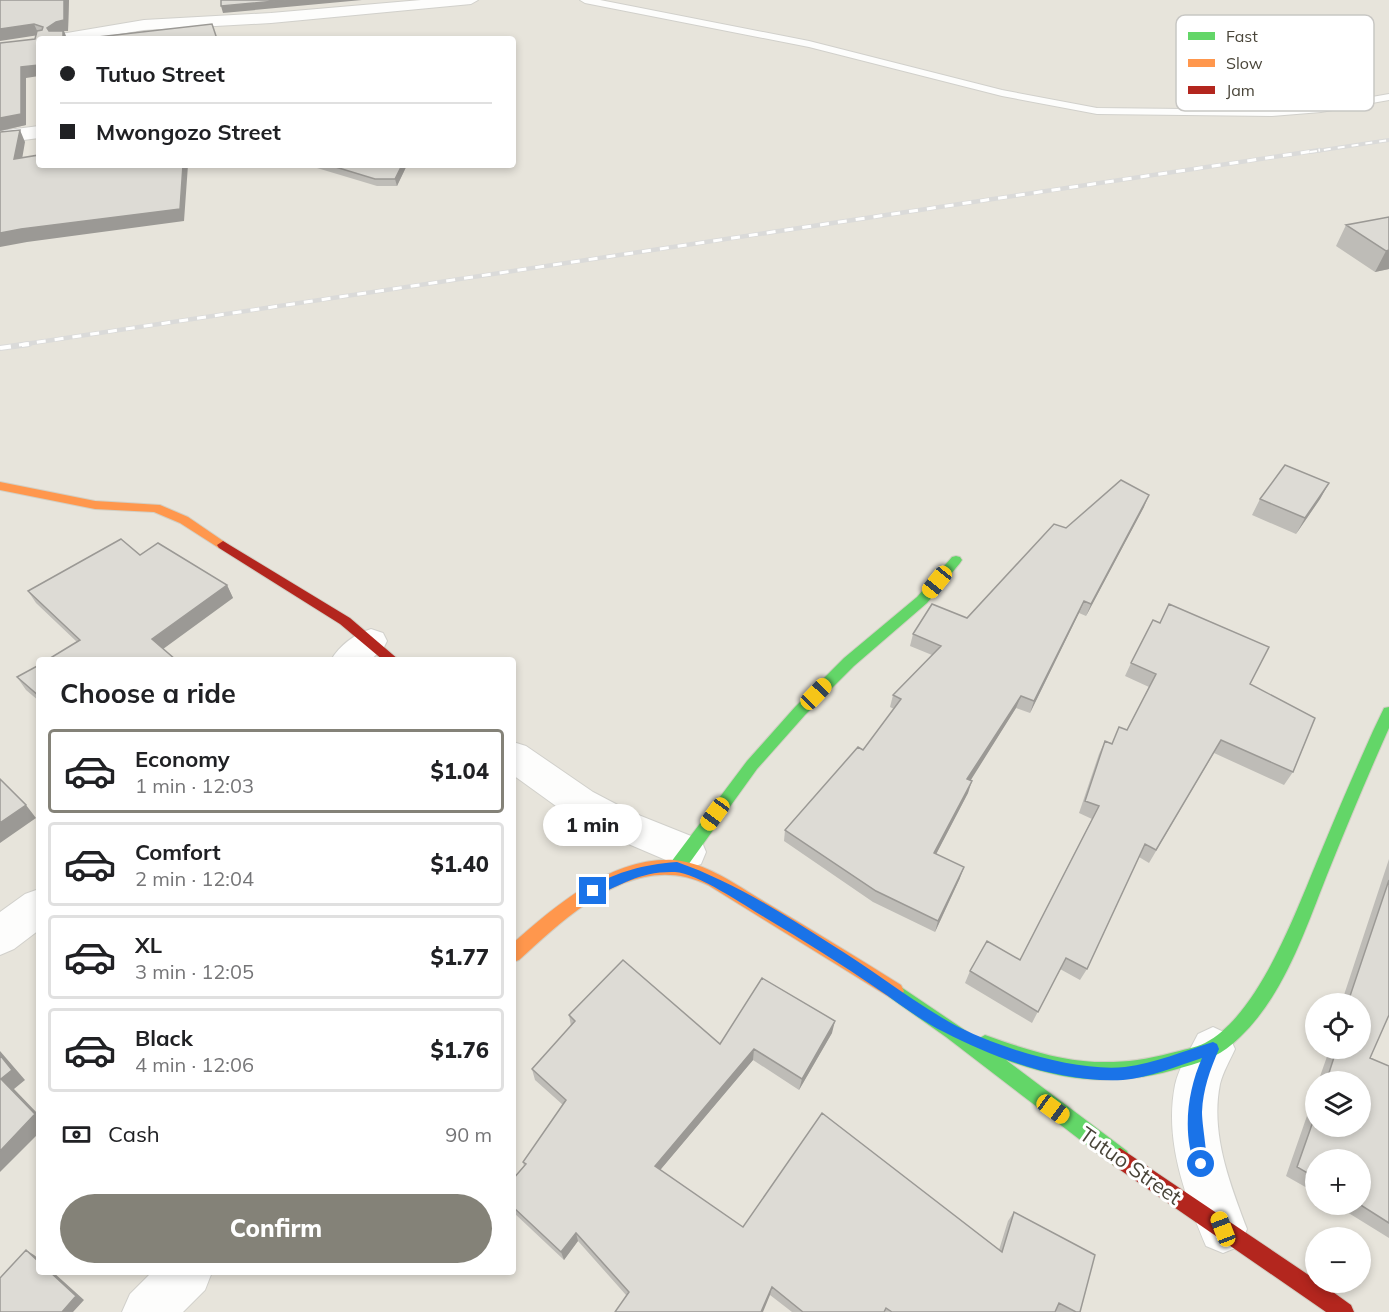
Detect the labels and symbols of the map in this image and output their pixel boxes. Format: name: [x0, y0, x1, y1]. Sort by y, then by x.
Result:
legend: [1176, 15, 1374, 111]
text: Fast: [1226, 26, 1258, 46]
text: Slow: [1226, 53, 1263, 73]
text: Jam: [1226, 80, 1255, 100]
car: [919, 562, 955, 602]
car: [797, 675, 835, 713]
car: [697, 794, 733, 834]
callout: 1 min: [544, 804, 642, 846]
route end: [579, 877, 606, 904]
car: [1033, 1091, 1073, 1127]
street label: Tutuo Street: [1075, 1120, 1187, 1210]
route start: [1187, 1150, 1214, 1177]
car: [1208, 1209, 1238, 1249]

